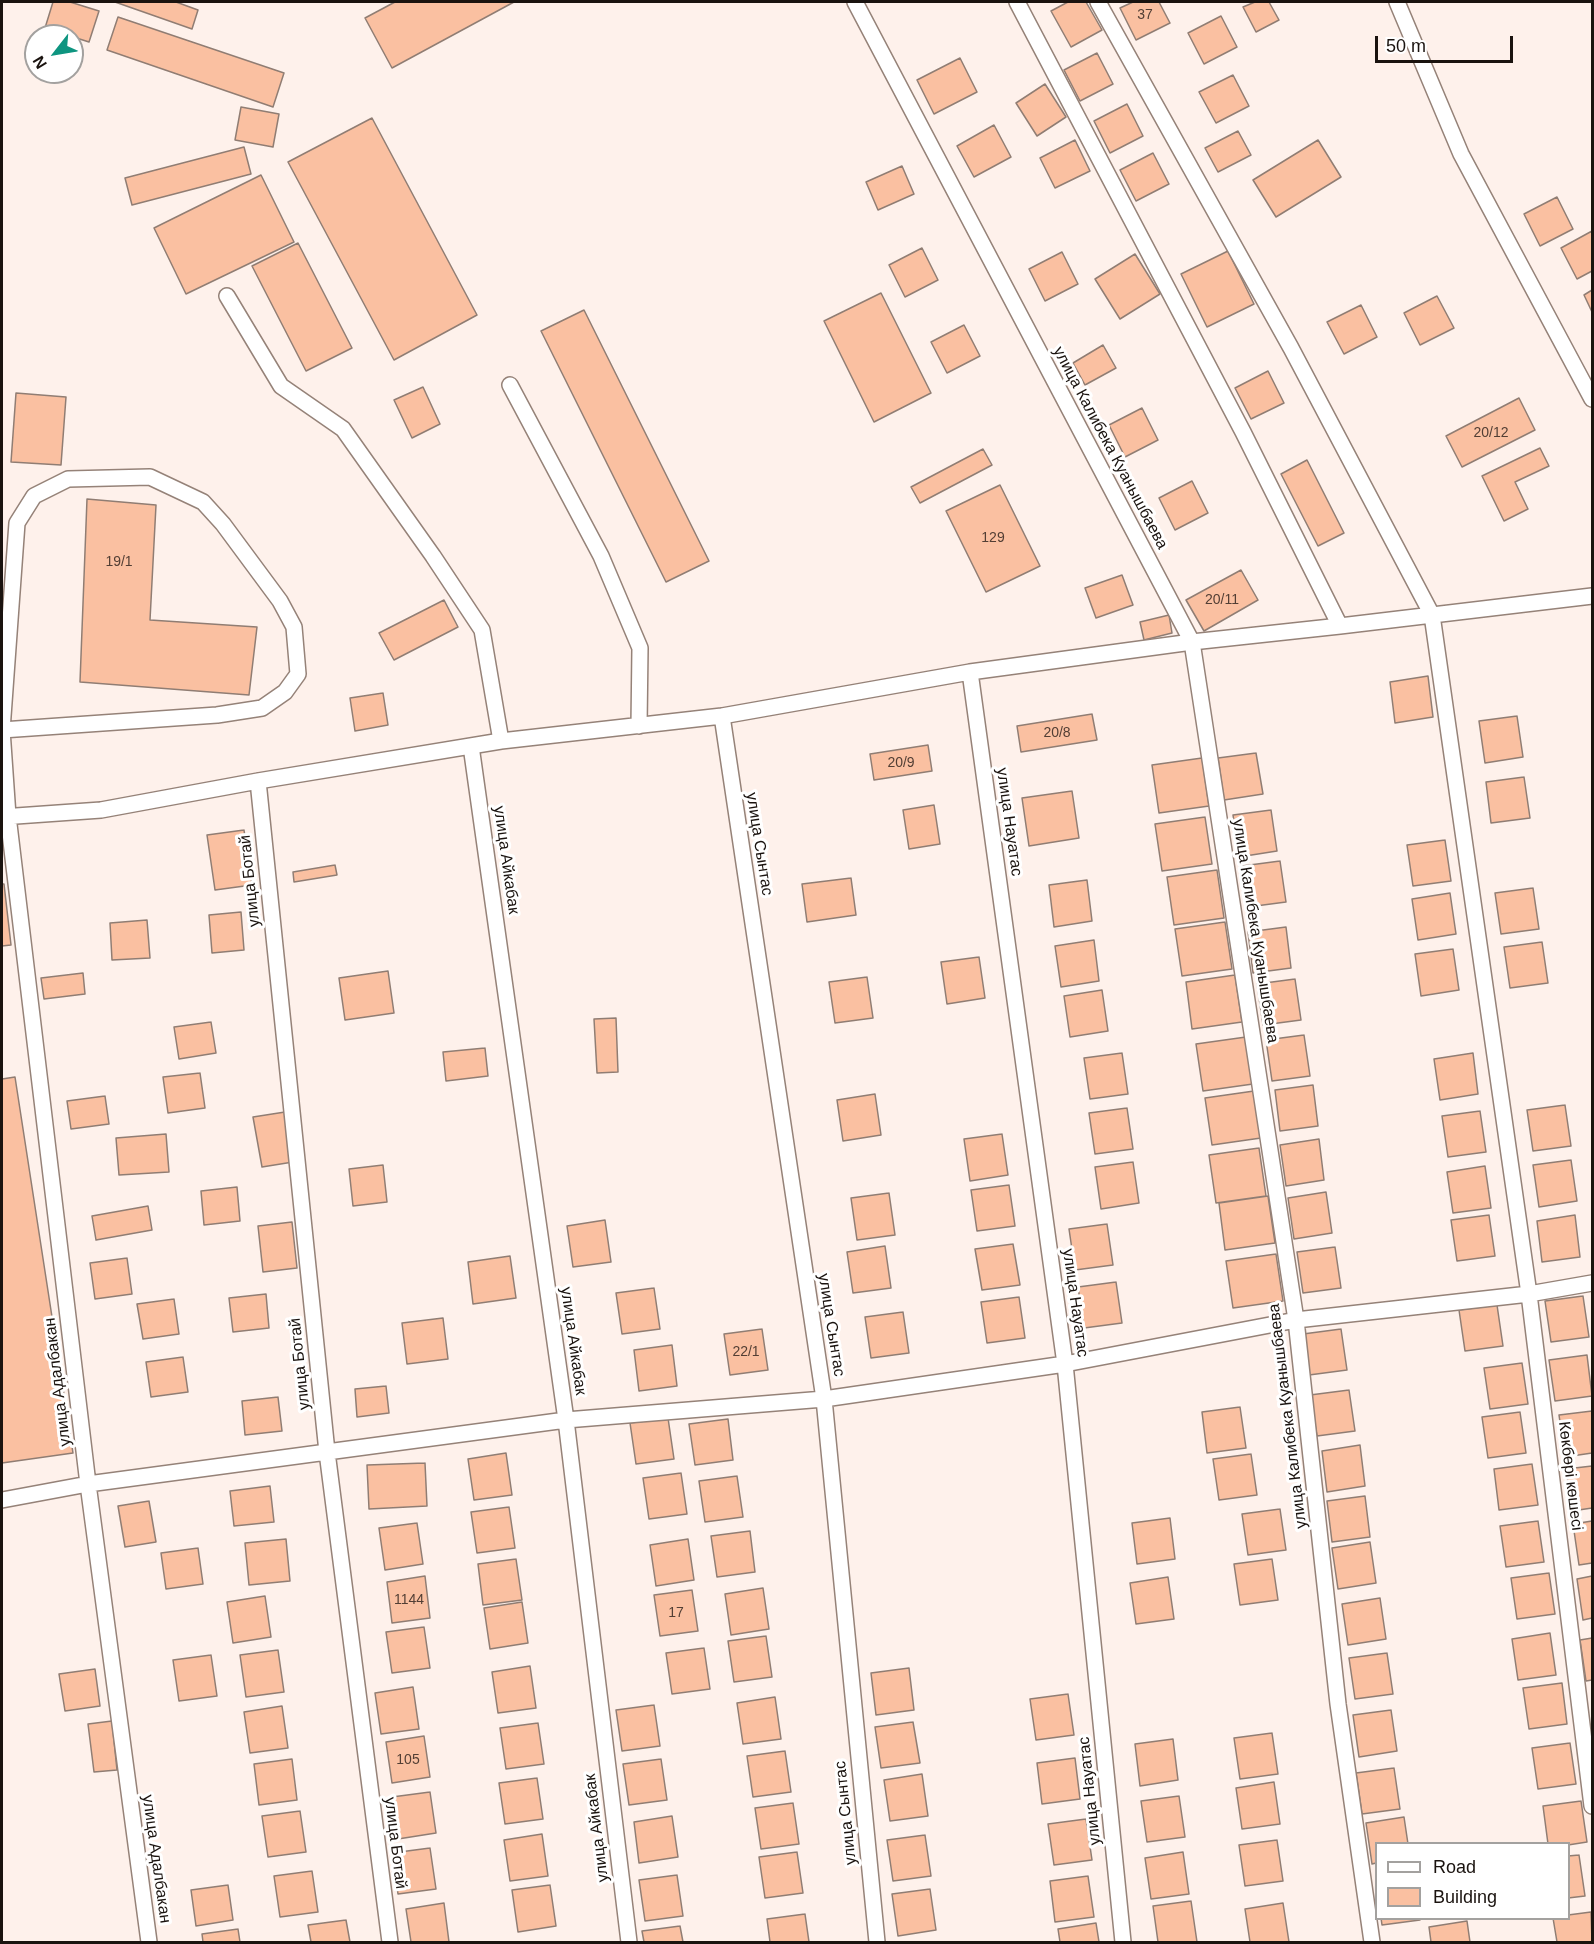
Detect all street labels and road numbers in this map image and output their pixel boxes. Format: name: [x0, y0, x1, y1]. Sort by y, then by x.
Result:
street label: улица Калибека Куанышбаева: [1048, 343, 1172, 553]
street label: улица Науатас: [992, 767, 1026, 877]
street label: улица Сынтас: [741, 791, 777, 897]
street label: улица Айкабак: [489, 805, 523, 915]
street label: улица Калибека Куанышбаева: [1228, 818, 1282, 1044]
street label: улица Ботай: [236, 834, 264, 928]
street label: улица Науатас: [1058, 1248, 1092, 1358]
street label: улица Сынтас: [813, 1272, 849, 1378]
street label: улица Айкабак: [556, 1286, 590, 1396]
street label: улица Калибека Куанышбаева: [1265, 1302, 1311, 1530]
street label: улица Адалбакан: [41, 1317, 75, 1447]
street label: улица Ботай: [286, 1317, 314, 1411]
street label: Көкбөрі көшесі: [1554, 1420, 1586, 1532]
street label: улица Науатас: [1075, 1736, 1105, 1846]
street label: улица Сынтас: [831, 1760, 861, 1866]
street label: улица Айкабак: [581, 1773, 613, 1883]
street label: улица Адалбакан: [137, 1794, 175, 1924]
street label: улица Ботай: [380, 1796, 410, 1890]

